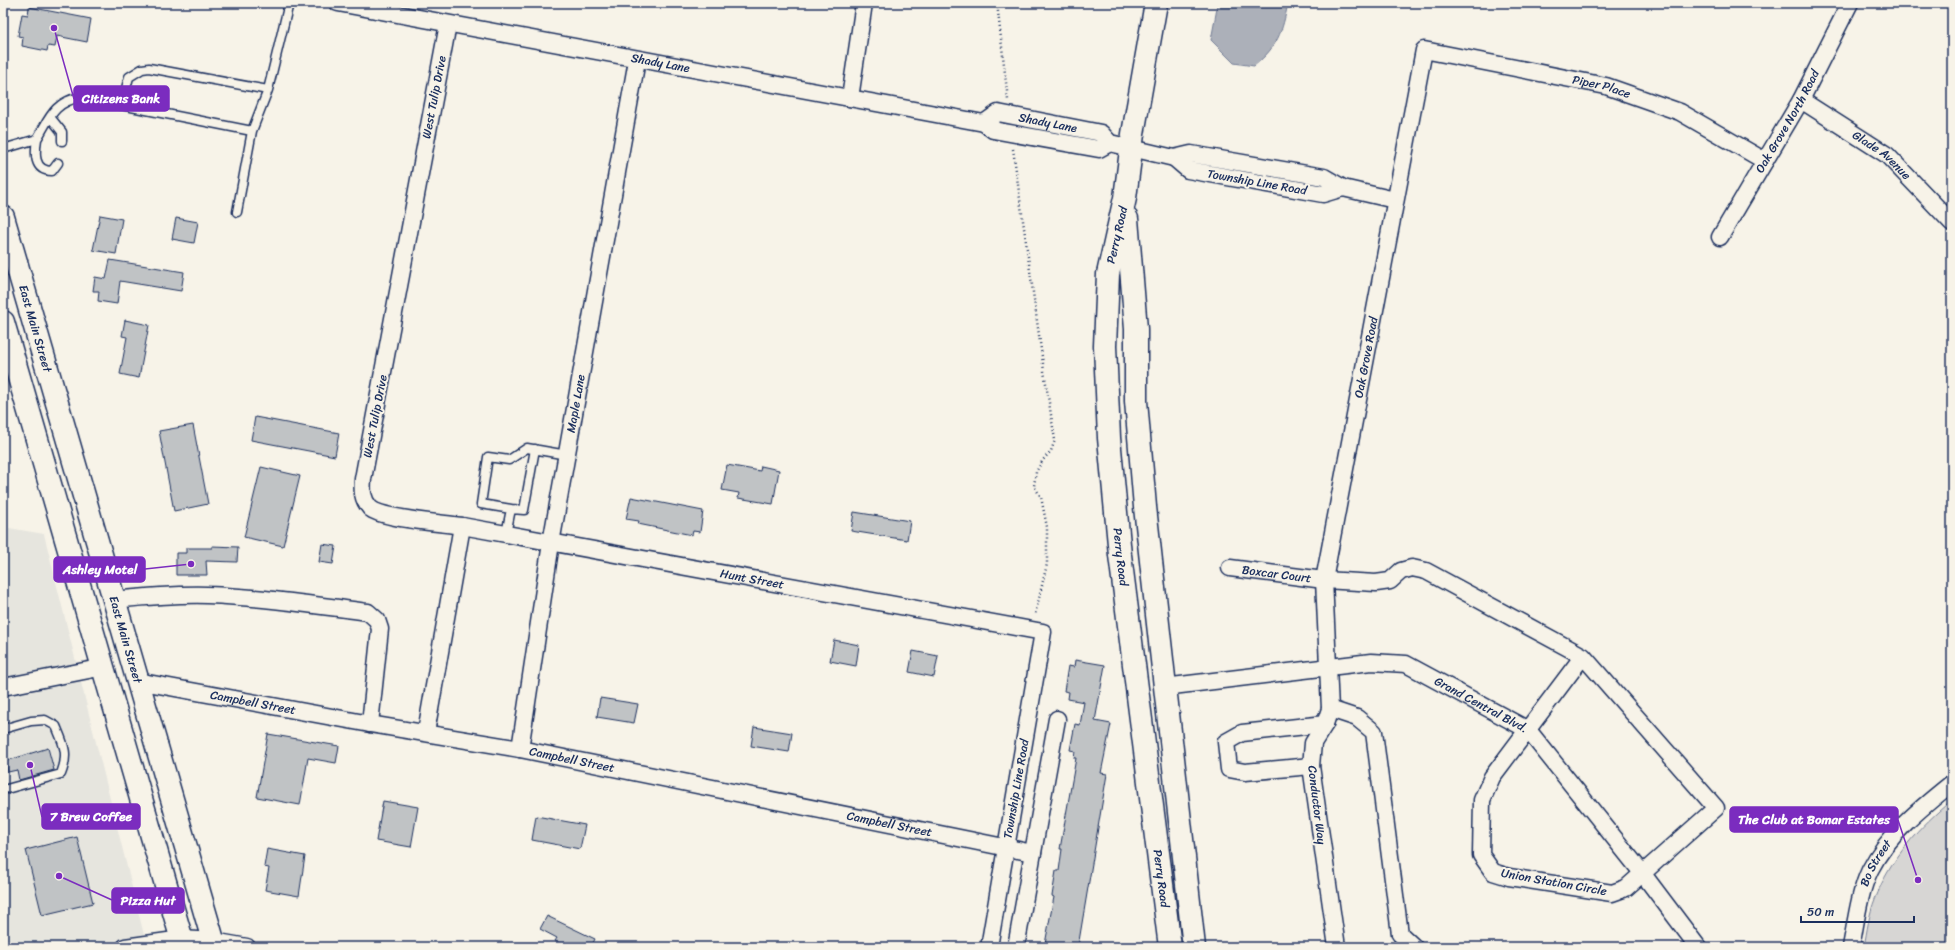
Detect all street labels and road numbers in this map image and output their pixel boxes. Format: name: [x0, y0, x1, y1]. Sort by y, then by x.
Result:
street label: Shady Lane: [629, 47, 692, 79]
street label: West Tulip Drive: [415, 53, 453, 141]
street label: Oak Grove North Road: [1749, 64, 1826, 177]
street label: Piper Place: [1570, 69, 1634, 105]
street label: Shady Lane: [1017, 106, 1079, 139]
street label: Glade Avenue: [1848, 124, 1917, 185]
street label: Township Line Road: [1205, 162, 1310, 202]
street label: Perry Road: [1100, 203, 1135, 266]
street label: East Main Street: [12, 282, 59, 376]
street label: Oak Grove Road: [1348, 313, 1385, 400]
street label: West Tulip Drive: [356, 372, 394, 460]
street label: Maple Lane: [560, 372, 592, 435]
street label: Perry Road: [1106, 527, 1135, 589]
street label: Boxcar Court: [1241, 559, 1313, 589]
street label: Hunt Street: [718, 562, 786, 596]
street label: East Main Street: [103, 593, 149, 687]
street label: Grand Central Blvd.: [1430, 670, 1532, 739]
street label: Campbell Street: [208, 684, 298, 721]
street label: Township Line Road: [996, 736, 1036, 841]
street label: Campbell Street: [527, 740, 617, 779]
street label: Conductor Way: [1301, 764, 1333, 847]
street label: Campbell Street: [845, 805, 934, 843]
street label: Bo Street: [1853, 834, 1898, 890]
street label: Perry Road: [1147, 848, 1176, 910]
street label: Union Station Circle: [1499, 862, 1609, 902]

